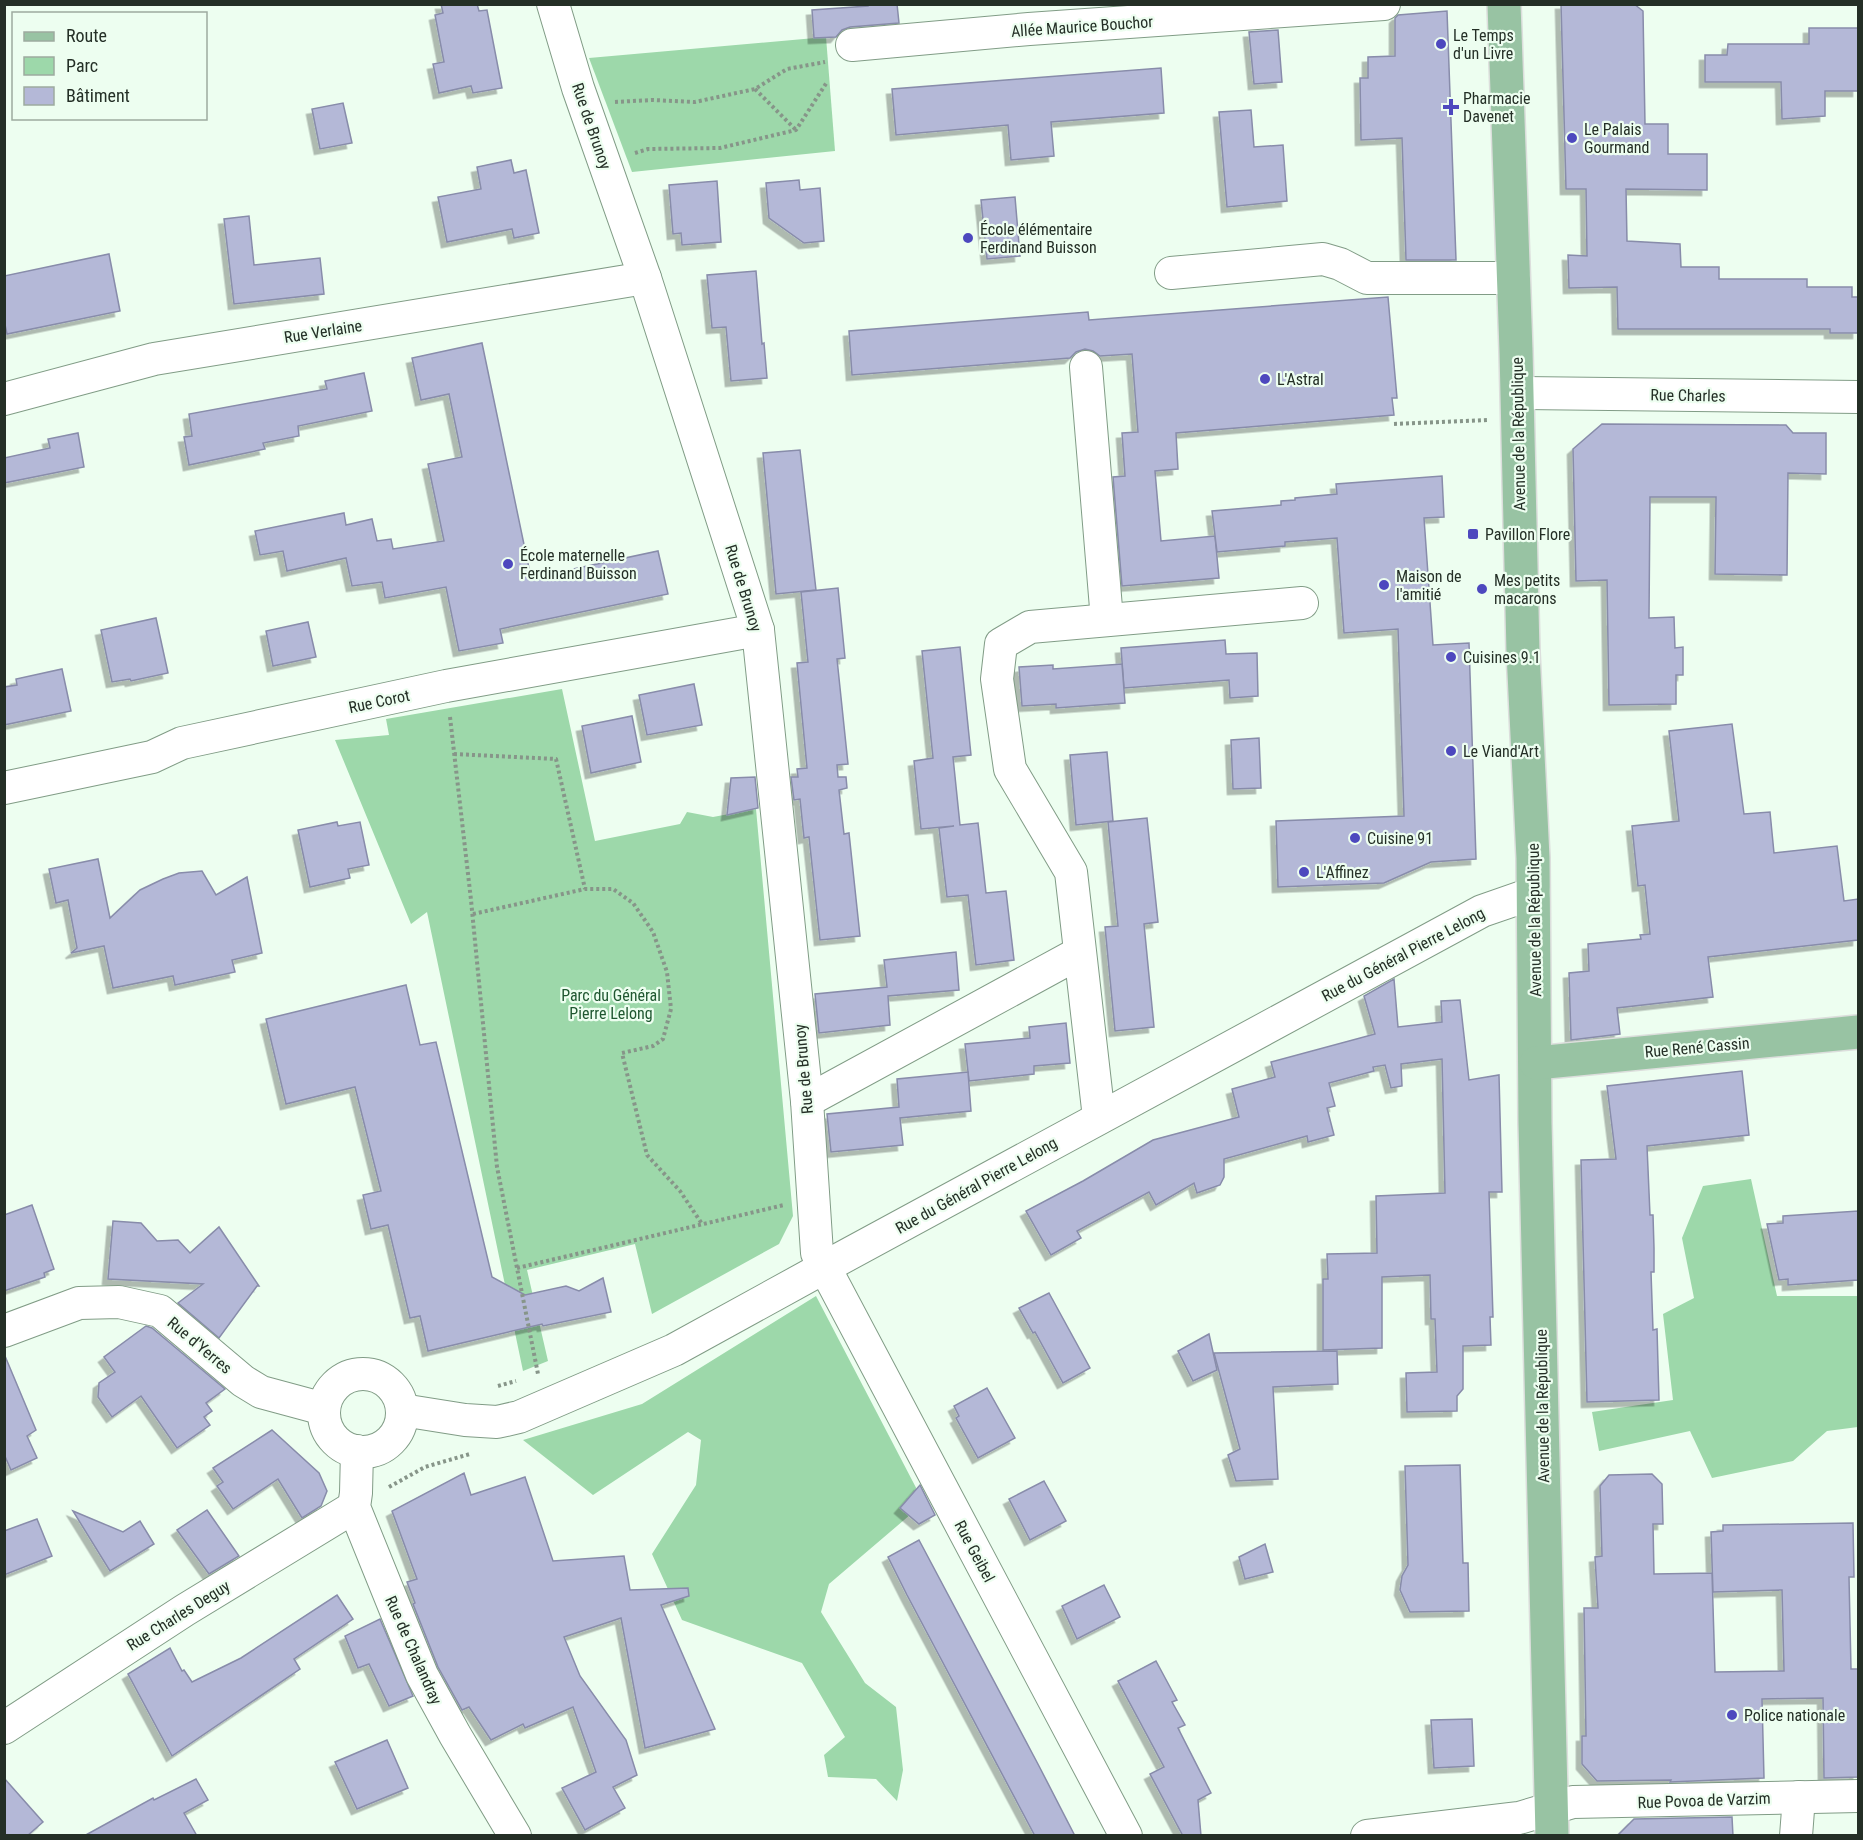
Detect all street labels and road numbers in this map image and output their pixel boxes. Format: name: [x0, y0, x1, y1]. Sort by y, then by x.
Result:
street label: Allée Maurice Bouchor: [1010, 12, 1154, 41]
street label: Rue de Brunoy: [568, 80, 615, 172]
street label: Rue Verlaine: [283, 316, 363, 347]
street label: Avenue de la République: [1508, 357, 1529, 511]
street label: Rue Charles: [1650, 385, 1726, 406]
street label: Rue de Brunoy: [721, 542, 766, 634]
street label: Rue Corot: [347, 686, 412, 717]
street label: Avenue de la République: [1524, 843, 1545, 997]
street label: Rue du Général Pierre Lelong: [1319, 903, 1488, 1006]
street label: Rue de Brunoy: [790, 1023, 817, 1115]
street label: Rue René Cassin: [1644, 1033, 1750, 1062]
street label: Rue du Général Pierre Lelong: [892, 1133, 1060, 1238]
street label: Rue d'Yerres: [164, 1313, 236, 1378]
street label: Avenue de la République: [1532, 1329, 1553, 1483]
street label: Rue Geibel: [950, 1517, 999, 1585]
street label: Rue Charles Deguy: [123, 1576, 234, 1655]
street label: Rue de Chalandray: [381, 1593, 446, 1708]
street label: Rue Povoa de Varzim: [1637, 1789, 1771, 1812]

